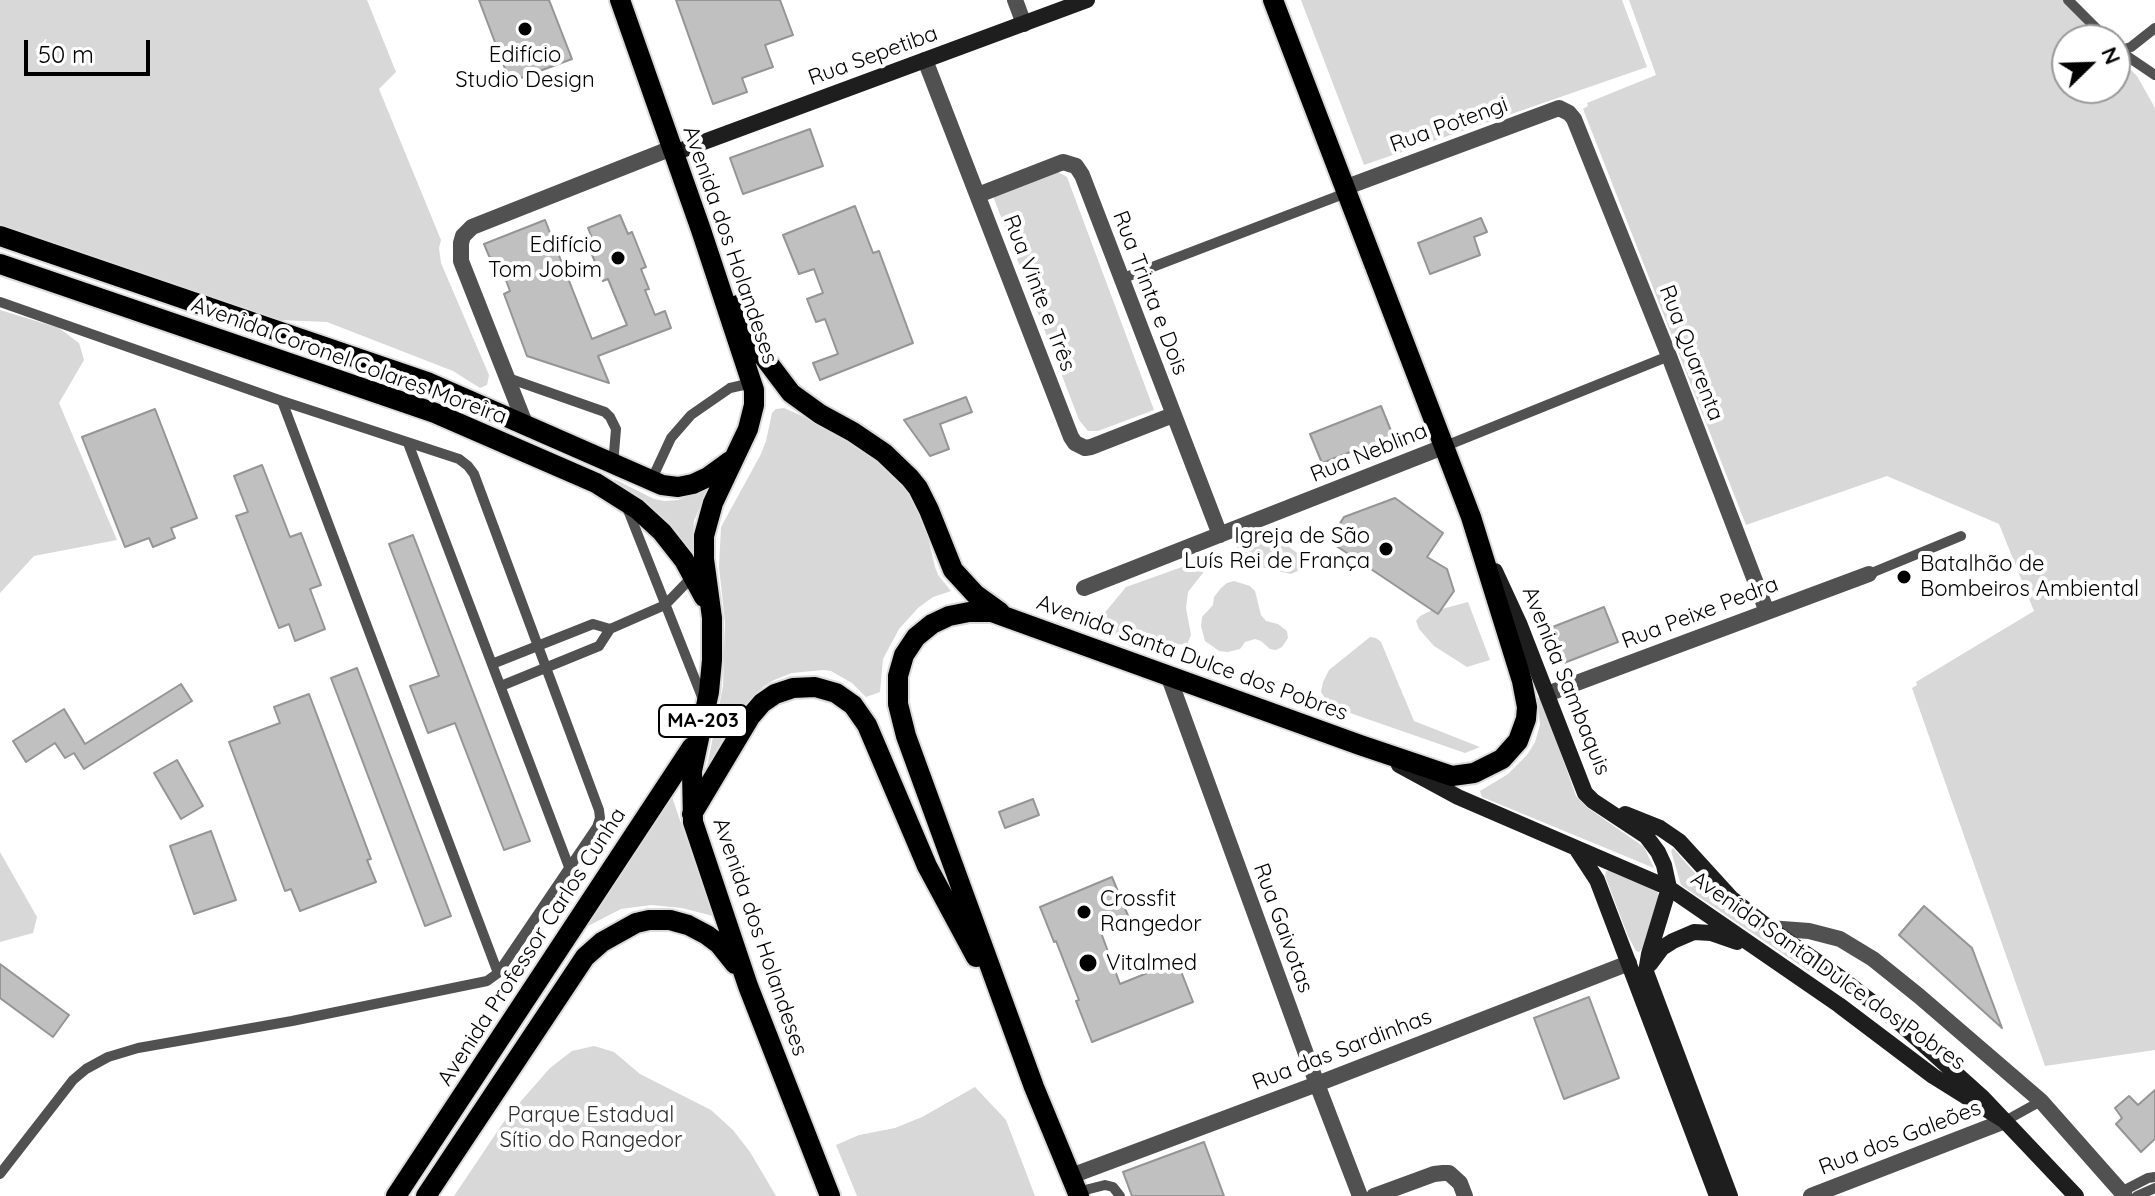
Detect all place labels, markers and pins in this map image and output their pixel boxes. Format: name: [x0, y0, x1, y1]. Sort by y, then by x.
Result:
marker: Edifício Studio Design: [516, 20, 534, 38]
place label: Edifício Studio Design: [455, 42, 595, 94]
place label: Edifício Tom Jobim: [488, 232, 602, 284]
marker: Edifício Tom Jobim: [609, 249, 627, 267]
place label: Igreja de São Luís Rei de França: [1184, 523, 1370, 574]
marker: Igreja de São Luís Rei de França: [1377, 540, 1395, 558]
place label: Batalhão de Bombeiros Ambiental: [1920, 551, 2139, 602]
marker: Batalhão de Bombeiros Ambiental: [1895, 568, 1913, 586]
place label: Crossfit Rangedor: [1100, 886, 1202, 938]
marker: Crossfit Rangedor: [1075, 903, 1093, 921]
place label: Vitalmed: [1106, 950, 1197, 976]
marker: Vitalmed: [1077, 952, 1099, 974]

